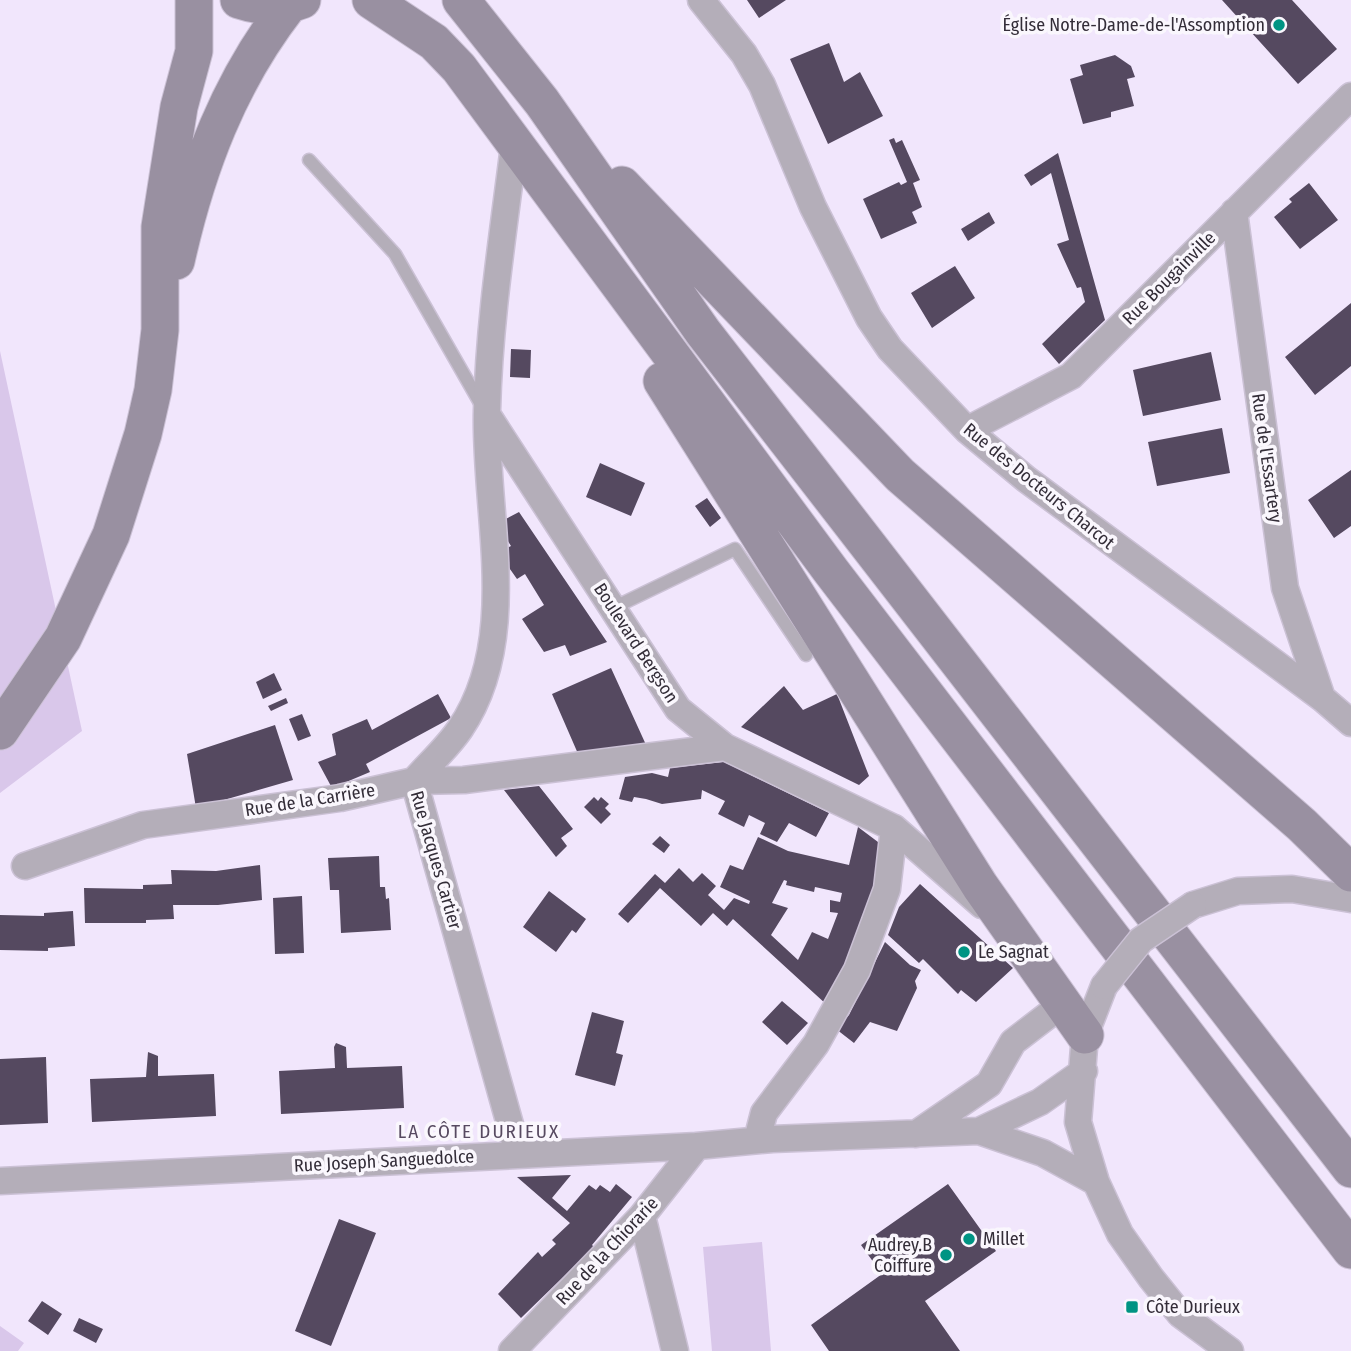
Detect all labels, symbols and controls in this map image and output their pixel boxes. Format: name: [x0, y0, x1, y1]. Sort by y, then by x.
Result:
place label: Église Notre-Dame-de-l'Assomption: [1003, 13, 1265, 36]
marker: Église Notre-Dame-de-l'Assomption: [1271, 17, 1287, 33]
street label: Rue Bougainville: [1118, 227, 1220, 329]
street label: Rue de l'Essartery: [1247, 392, 1287, 524]
street label: Rue des Docteurs Charcot: [959, 418, 1119, 554]
street label: Boulevard Bergson: [589, 579, 683, 707]
street label: Rue de la Carrière: [243, 779, 377, 821]
street label: Rue Jacques Cartier: [406, 788, 466, 932]
place label: Le Sagnat: [978, 941, 1049, 963]
marker: Le Sagnat: [956, 944, 972, 960]
district label: LA CÔTE DURIEUX: [398, 1120, 560, 1143]
street label: Rue Joseph Sanguedolce: [293, 1145, 475, 1177]
street label: Rue de la Chiorarie: [551, 1192, 663, 1310]
place label: Millet: [983, 1228, 1025, 1250]
marker: Millet: [961, 1231, 977, 1247]
place label: Audrey.B Coiffure: [868, 1234, 932, 1277]
marker: Audrey.B Coiffure: [938, 1247, 954, 1263]
place label: Côte Durieux: [1146, 1296, 1240, 1318]
marker: Côte Durieux: [1124, 1299, 1140, 1315]

